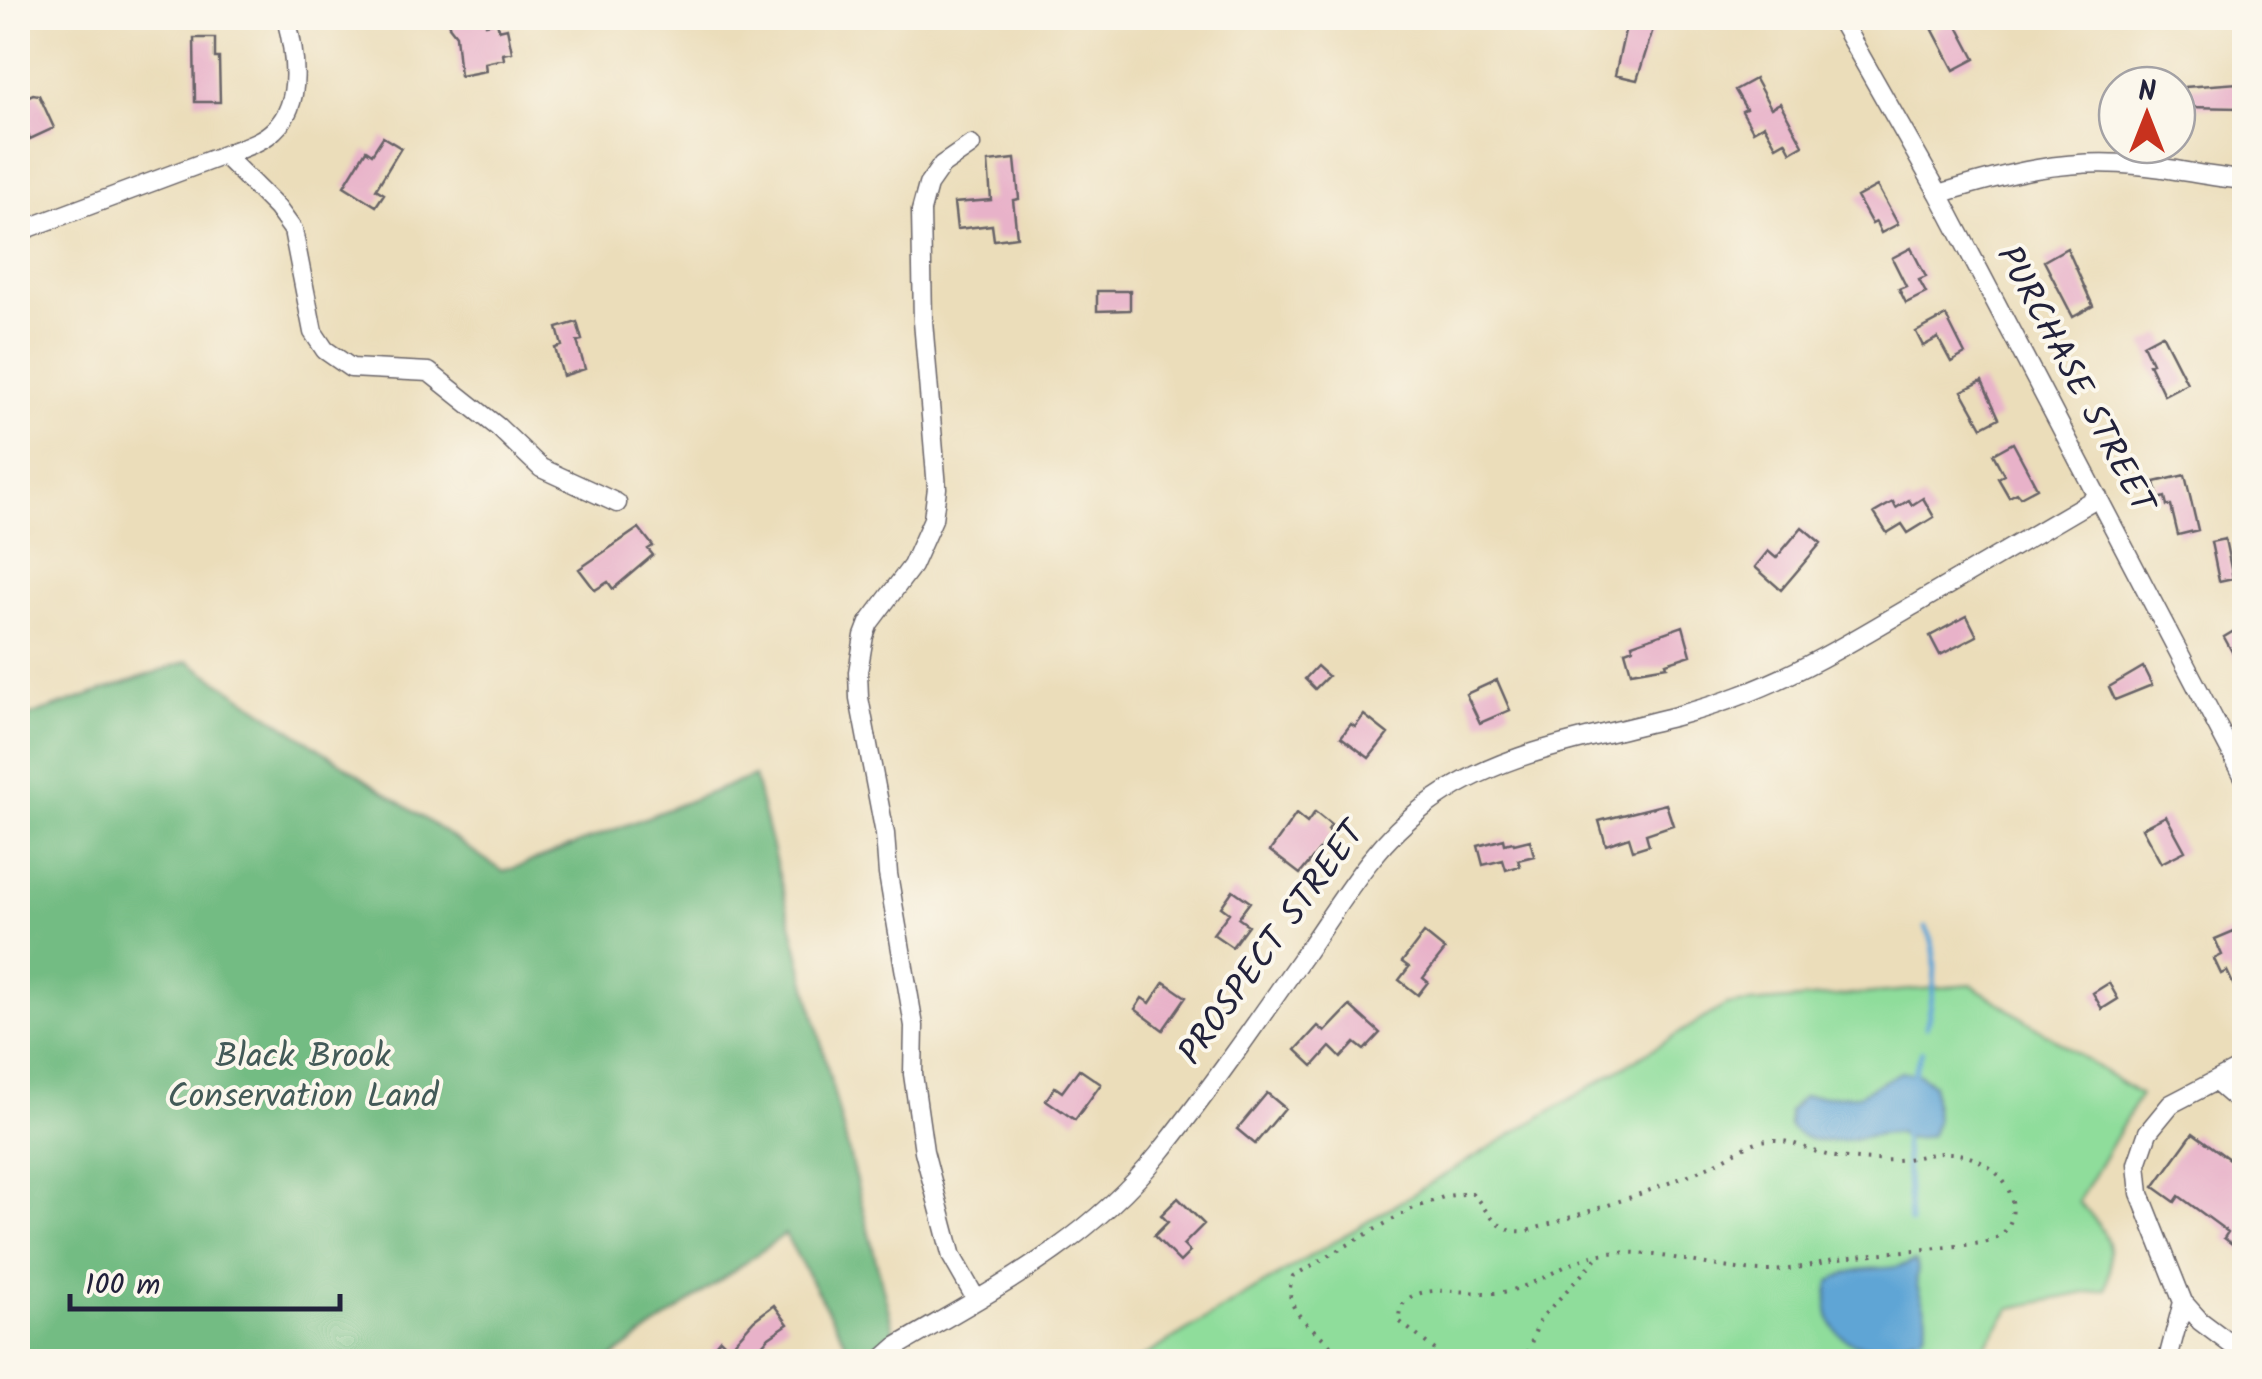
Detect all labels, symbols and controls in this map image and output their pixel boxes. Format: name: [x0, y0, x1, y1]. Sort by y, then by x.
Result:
north arrow: [2097, 65, 2197, 165]
text: N: [2138, 70, 2156, 115]
street label: PURCHASE STREET: [1980, 236, 2170, 527]
street label: PROSPECT STREET: [1165, 808, 1383, 1078]
park label: Black Brook Conservation Land: [168, 1030, 440, 1126]
scale bar: [70, 1249, 340, 1311]
text: 100 m: [85, 1262, 160, 1310]

